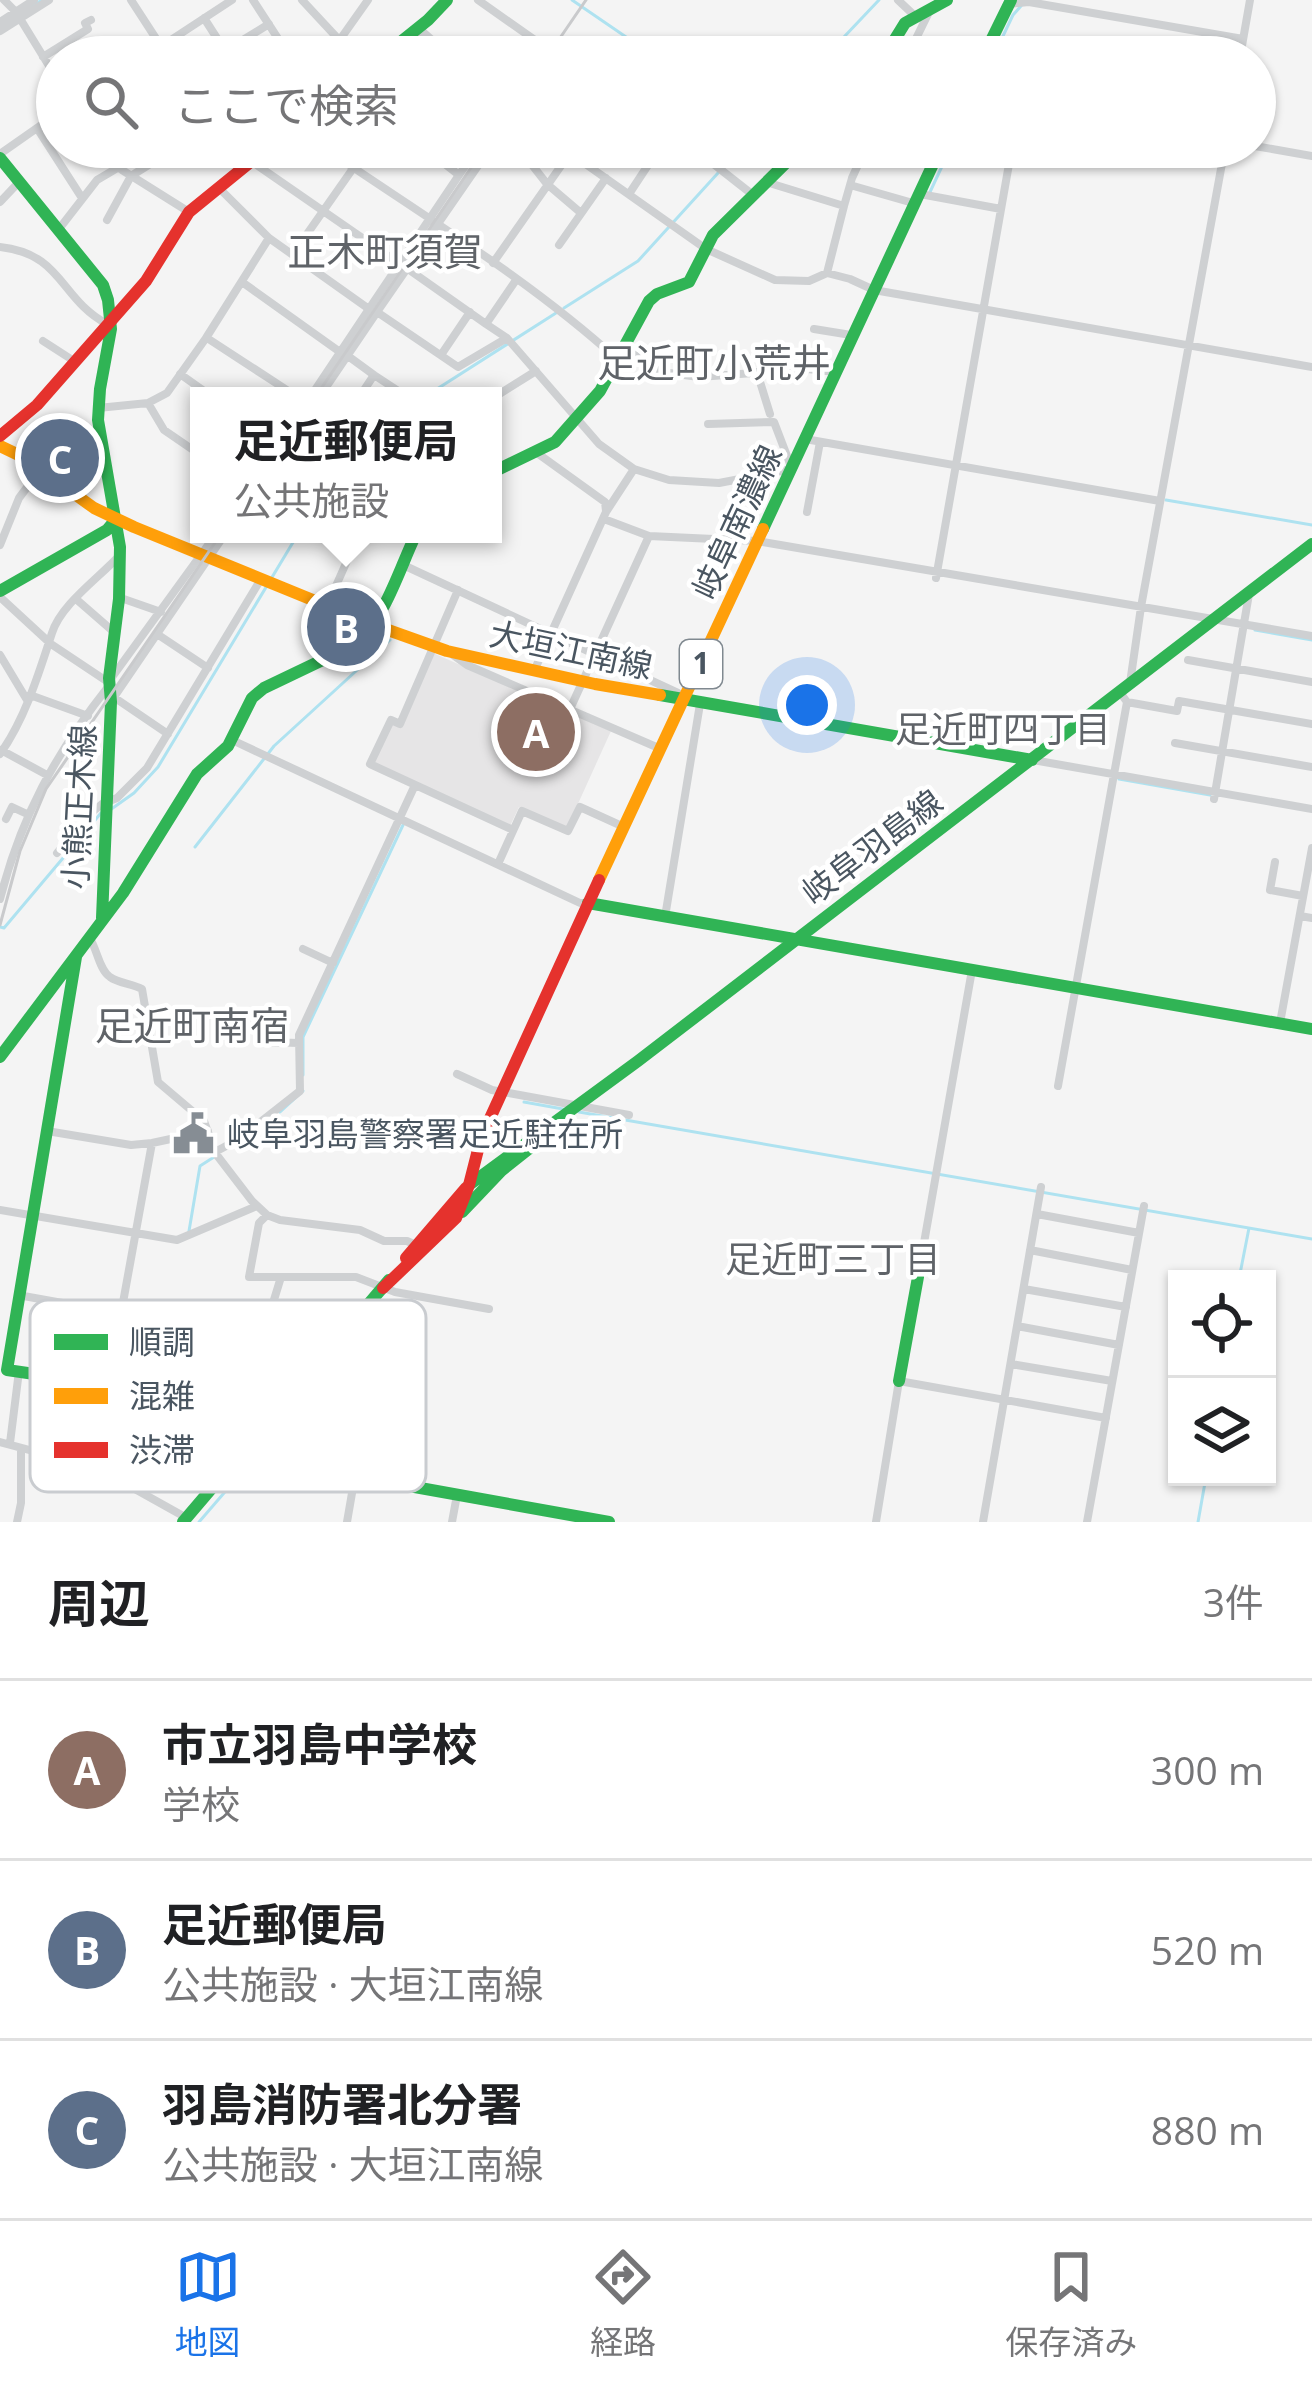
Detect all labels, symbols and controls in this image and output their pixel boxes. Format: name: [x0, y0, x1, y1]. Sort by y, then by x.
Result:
search box: [36, 36, 1276, 168]
icon: search: [78, 69, 144, 135]
text: ここで検索: [174, 74, 399, 135]
district label: 正木町須賀: [287, 224, 483, 277]
district label: 足近町小荒井: [597, 335, 831, 388]
popup: [190, 387, 502, 543]
text: 足近郵便局: [233, 409, 459, 470]
pin: C: [21, 413, 99, 503]
street label: 岐阜南濃線: [681, 438, 792, 606]
text: 公共施設: [233, 473, 390, 526]
pin: B: [307, 582, 385, 672]
street label: 大垣江南線: [486, 610, 656, 689]
road number: 1: [680, 640, 722, 688]
your location: [777, 675, 837, 735]
pin: A: [497, 687, 575, 777]
district label: 足近町四丁目: [895, 704, 1111, 753]
street label: 小熊正木線: [52, 723, 105, 891]
street label: 岐阜羽島線: [792, 779, 951, 914]
district label: 足近町南宿: [94, 998, 290, 1051]
public building icon: 岐阜羽島警察署足近駐在所: [170, 1111, 216, 1157]
place label: 岐阜羽島警察署足近駐在所: [227, 1111, 623, 1156]
district label: 足近町三丁目: [725, 1234, 941, 1283]
map controls: [1168, 1270, 1276, 1486]
button: locate: [1168, 1270, 1276, 1378]
legend: [30, 1300, 426, 1492]
text: 順調: [129, 1319, 195, 1364]
text: 混雑: [129, 1373, 195, 1418]
button: layers: [1168, 1378, 1276, 1486]
text: 渋滞: [129, 1427, 195, 1472]
text: 周辺: [48, 1567, 150, 1637]
text: 3件: [1203, 1575, 1264, 1628]
text: 市立羽島中学校: [162, 1713, 477, 1774]
text: A: [74, 1743, 100, 1796]
text: 300 m: [1151, 1743, 1264, 1796]
text: 学校: [162, 1777, 240, 1830]
text: 足近郵便局: [162, 1893, 387, 1954]
text: B: [74, 1923, 100, 1976]
text: 520 m: [1151, 1923, 1264, 1976]
text: 公共施設 · 大垣江南線: [162, 1957, 544, 2010]
text: 羽島消防署北分署: [162, 2073, 522, 2134]
text: C: [75, 2103, 99, 2156]
text: 880 m: [1151, 2103, 1264, 2156]
text: 公共施設 · 大垣江南線: [162, 2137, 544, 2190]
tab: 地図: [175, 2244, 241, 2364]
tab: 経路: [590, 2244, 656, 2364]
tab: 保存済み: [1005, 2244, 1137, 2364]

